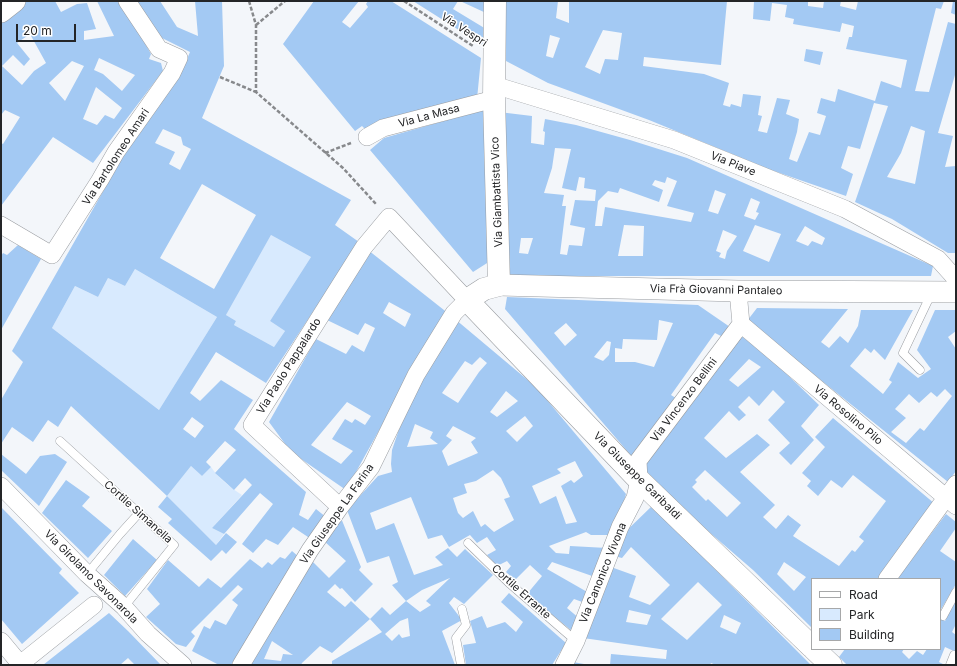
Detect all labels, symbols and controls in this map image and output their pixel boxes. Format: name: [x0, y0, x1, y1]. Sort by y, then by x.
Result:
street label: Via Vespri: [438, 10, 490, 50]
scale bar: [18, 16, 78, 42]
text: 20 m: [23, 23, 52, 38]
street label: Via La Masa: [397, 101, 461, 131]
street label: Via Bartolomeo Amari: [80, 106, 152, 208]
street label: Via Giambattista Vico: [488, 136, 506, 248]
street label: Via Piave: [708, 149, 758, 179]
street label: Via Frà Giovanni Pantaleo: [650, 282, 782, 298]
street label: Via Paolo Pappalardo: [254, 316, 324, 416]
street label: Via Vincenzo Bellini: [648, 355, 720, 445]
street label: Via Rosolino Pilo: [811, 382, 885, 448]
street label: Via Giuseppe Garibaldi: [590, 429, 684, 523]
street label: Via Giuseppe La Farina: [297, 461, 377, 567]
street label: Cortile Simanella: [101, 478, 175, 546]
street label: Via Canonico Vivona: [577, 521, 629, 625]
street label: Via Girolamo Savonarola: [41, 527, 141, 627]
street label: Cortile Errante: [489, 562, 553, 622]
legend: [811, 578, 941, 650]
text: Road: [849, 587, 878, 602]
text: Park: [849, 607, 875, 622]
text: Building: [849, 627, 894, 642]

